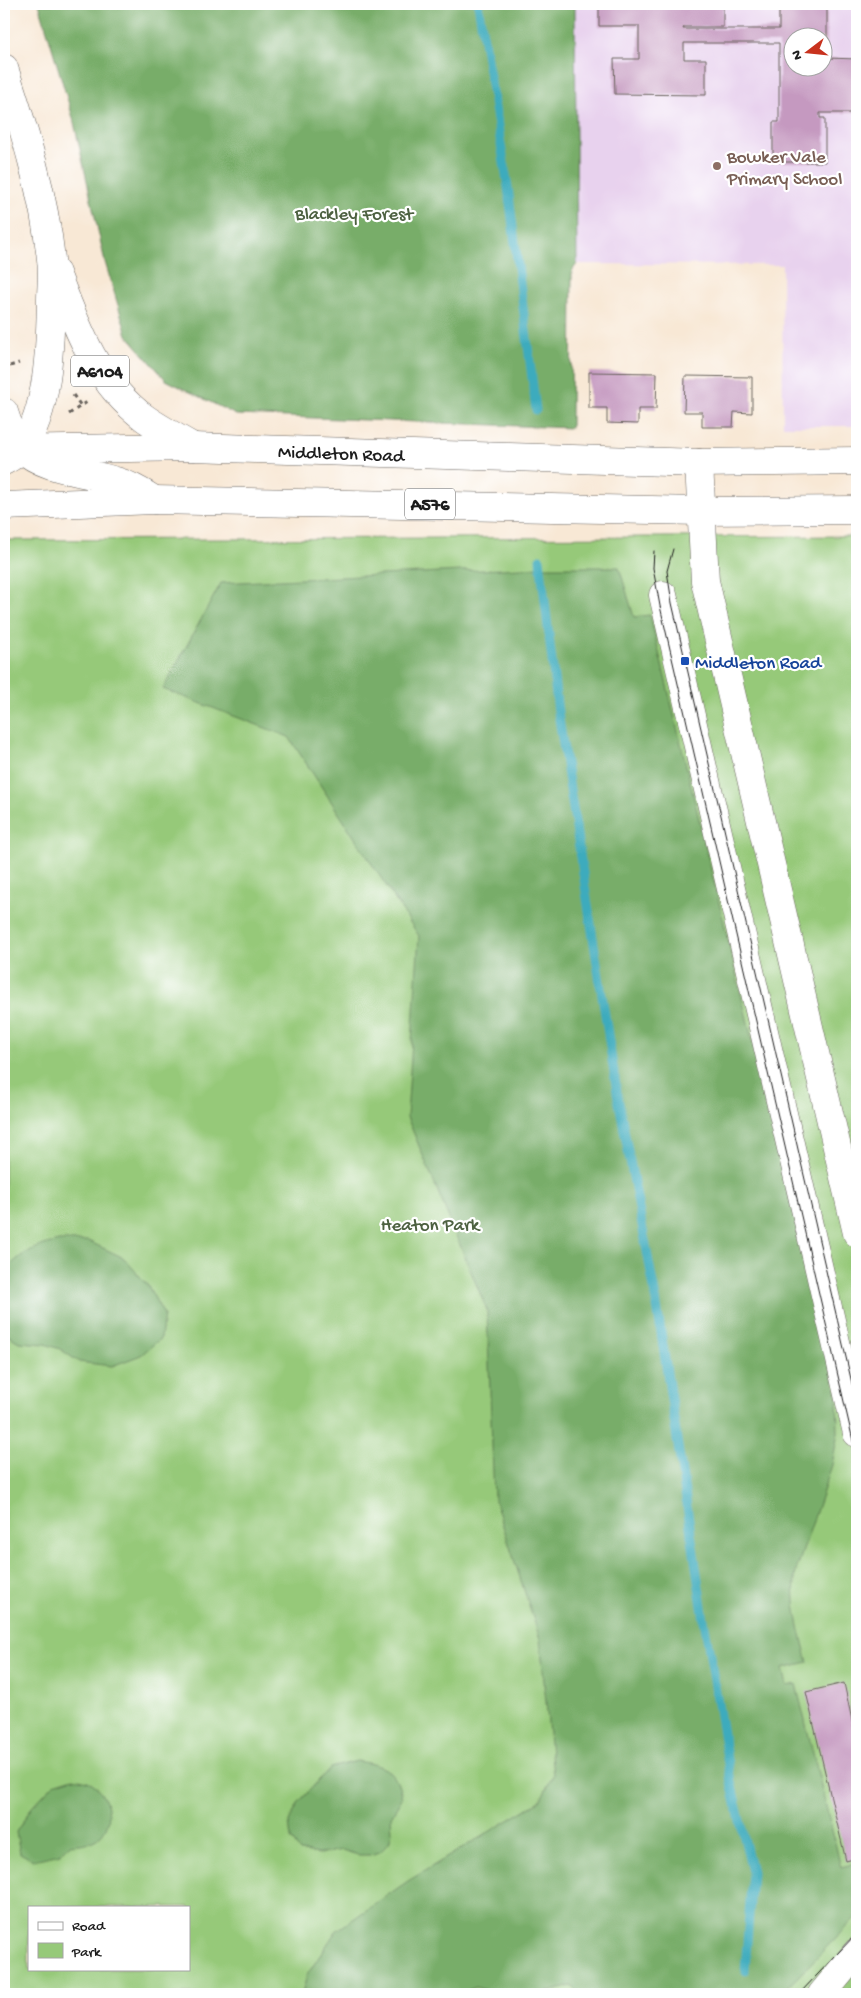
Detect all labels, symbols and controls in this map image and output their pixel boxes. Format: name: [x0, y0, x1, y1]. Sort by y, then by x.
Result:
north arrow: [784, 28, 834, 78]
text: N: [788, 48, 807, 62]
place label: Bowker Vale Primary School: [726, 147, 842, 192]
marker: Bowker Vale Primary School: [711, 160, 723, 172]
park label: Blackley Forest: [294, 204, 415, 227]
road number: A6104: [71, 356, 129, 386]
street label: Middleton Road: [277, 442, 406, 469]
road number: A576: [405, 488, 455, 520]
place label: Middleton Road: [695, 653, 823, 676]
marker: Middleton Road: [679, 655, 691, 667]
park label: Heaton Park: [381, 1215, 481, 1238]
legend: [28, 1906, 190, 1970]
text: Road: [72, 1918, 106, 1936]
text: Park: [71, 1944, 102, 1962]

